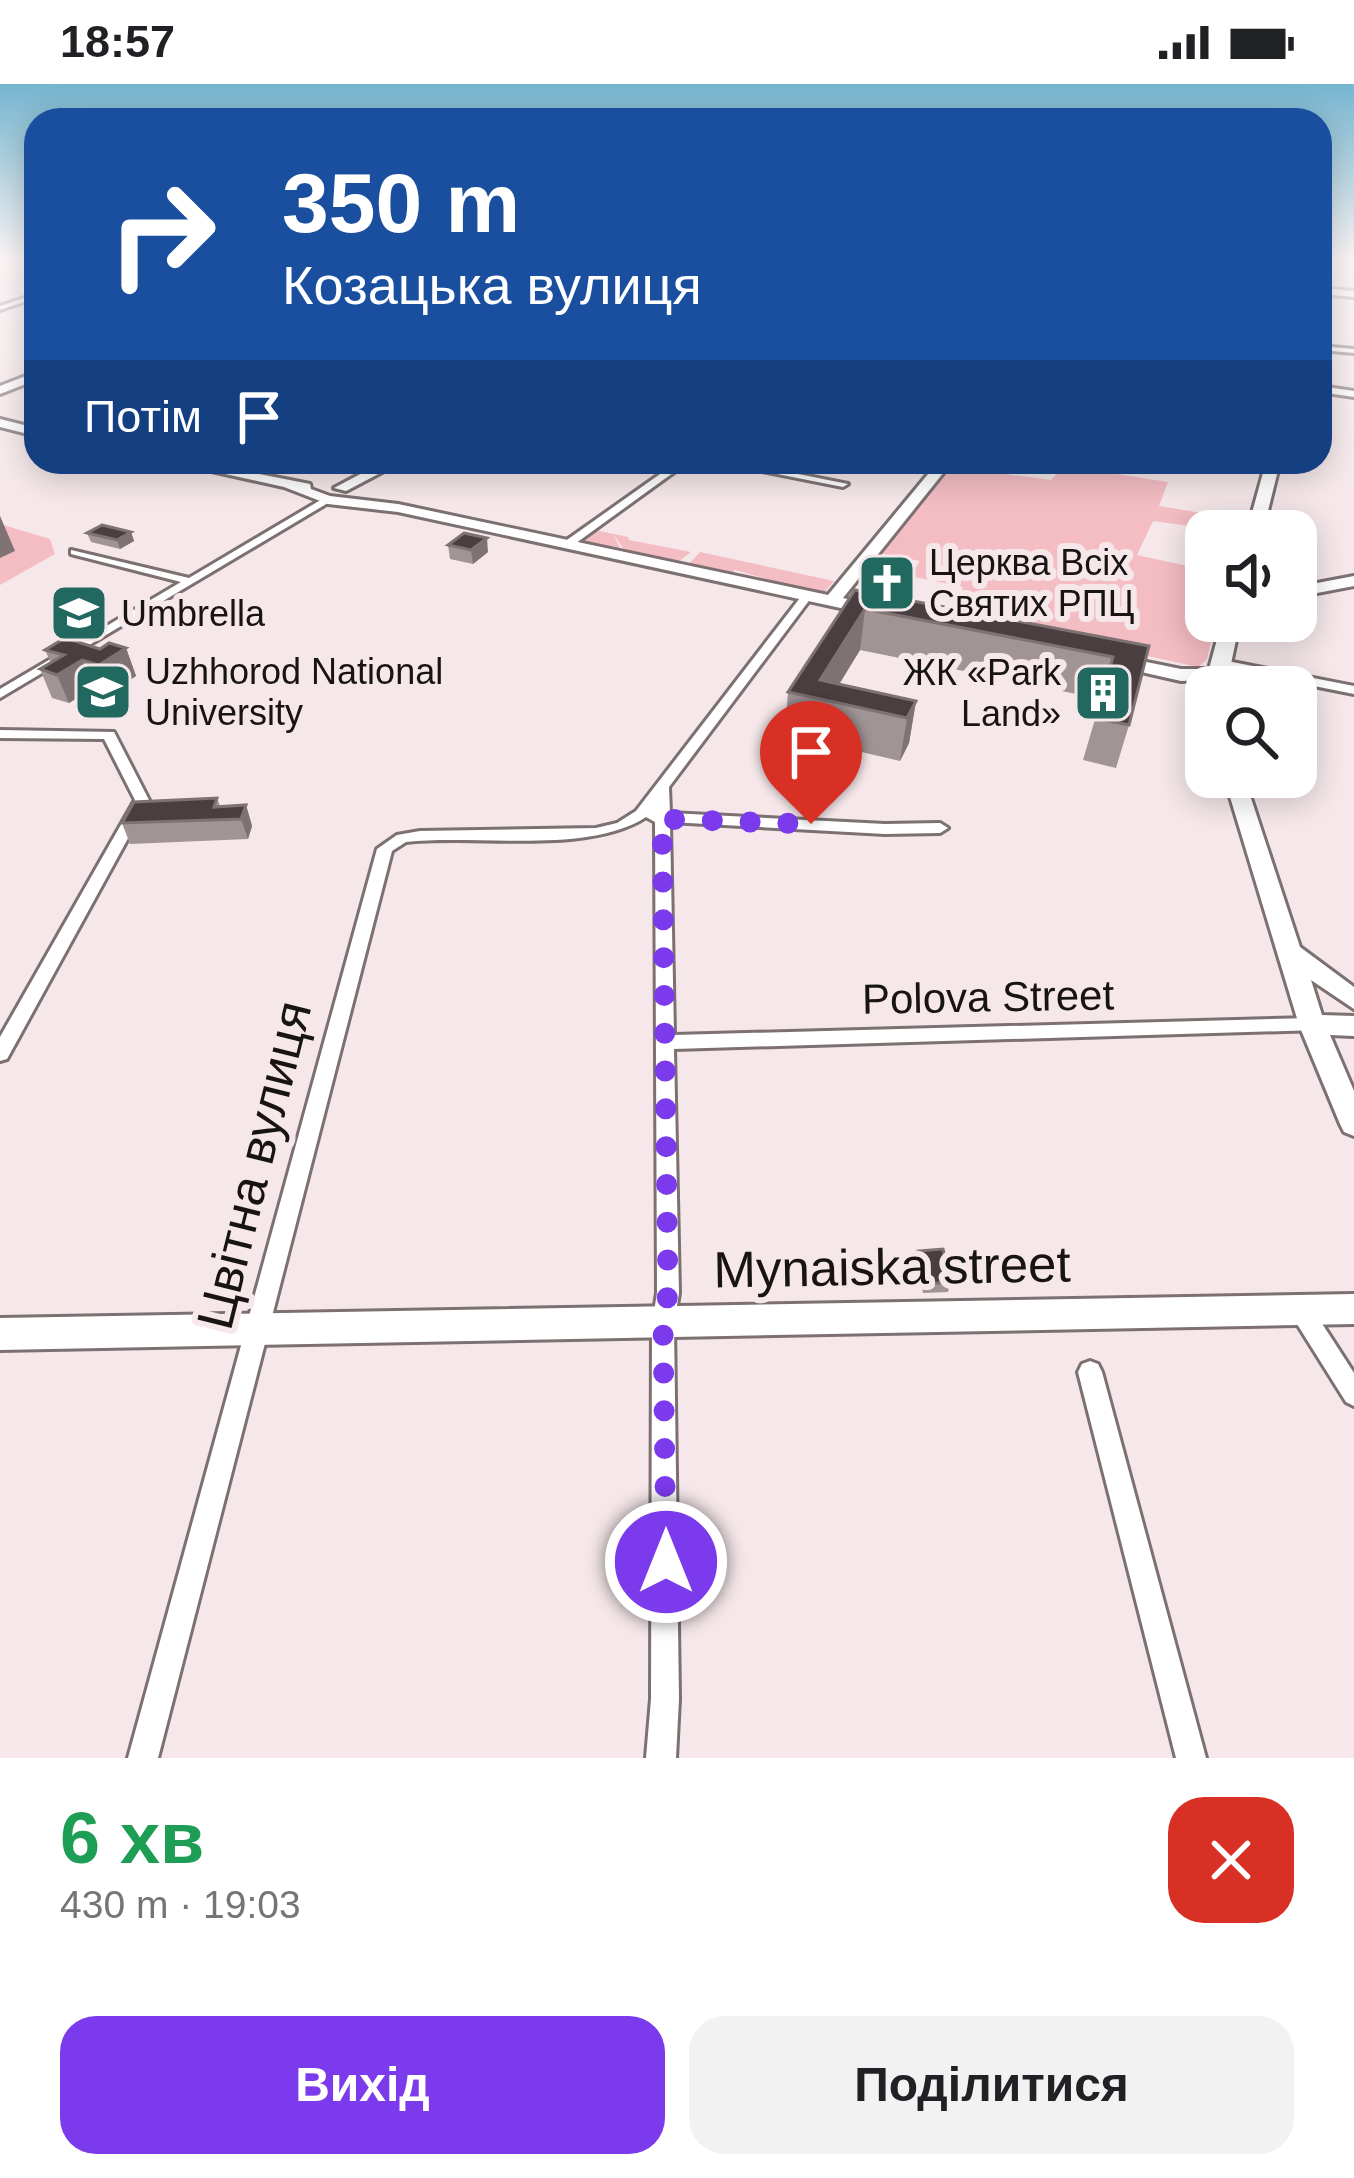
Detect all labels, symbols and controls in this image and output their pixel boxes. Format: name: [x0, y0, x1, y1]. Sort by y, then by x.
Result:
text: 18:57: [60, 16, 175, 67]
icon: right: [84, 156, 240, 312]
text: 350 m: [282, 156, 520, 250]
text: Козацька вулиця: [282, 255, 702, 315]
icon: arrive: [226, 384, 292, 450]
text: Потім: [84, 391, 202, 442]
map controls: [1185, 510, 1317, 798]
button: sound: [1185, 510, 1317, 642]
place label: Церква Всіх Святих РПЦ: [929, 542, 1134, 624]
church icon: Церква Всіх Святих РПЦ: [856, 552, 918, 614]
school or university icon: Umbrella: [48, 582, 110, 644]
place label: Umbrella: [121, 593, 266, 634]
place label: Uzhhorod National University: [145, 651, 443, 733]
place label: ЖК «Park Land»: [903, 652, 1062, 734]
school or university icon: Uzhhorod National University: [72, 661, 134, 723]
building icon: ЖК «Park Land»: [1072, 662, 1134, 724]
button: search: [1185, 666, 1317, 798]
pin: [760, 701, 862, 824]
icon: arrive: [778, 719, 844, 785]
street label: Polova Street: [862, 971, 1115, 1023]
street label: Цвітна вулиця: [186, 995, 322, 1335]
street label: Mynaiska street: [713, 1235, 1071, 1299]
position arrow: [603, 1499, 729, 1625]
button: close: [1168, 1797, 1294, 1923]
text: 6 хв: [60, 1798, 204, 1878]
text: 430 m · 19:03: [60, 1883, 301, 1926]
button: Вихід: [60, 2016, 665, 2154]
button: Поділитися: [689, 2016, 1294, 2154]

